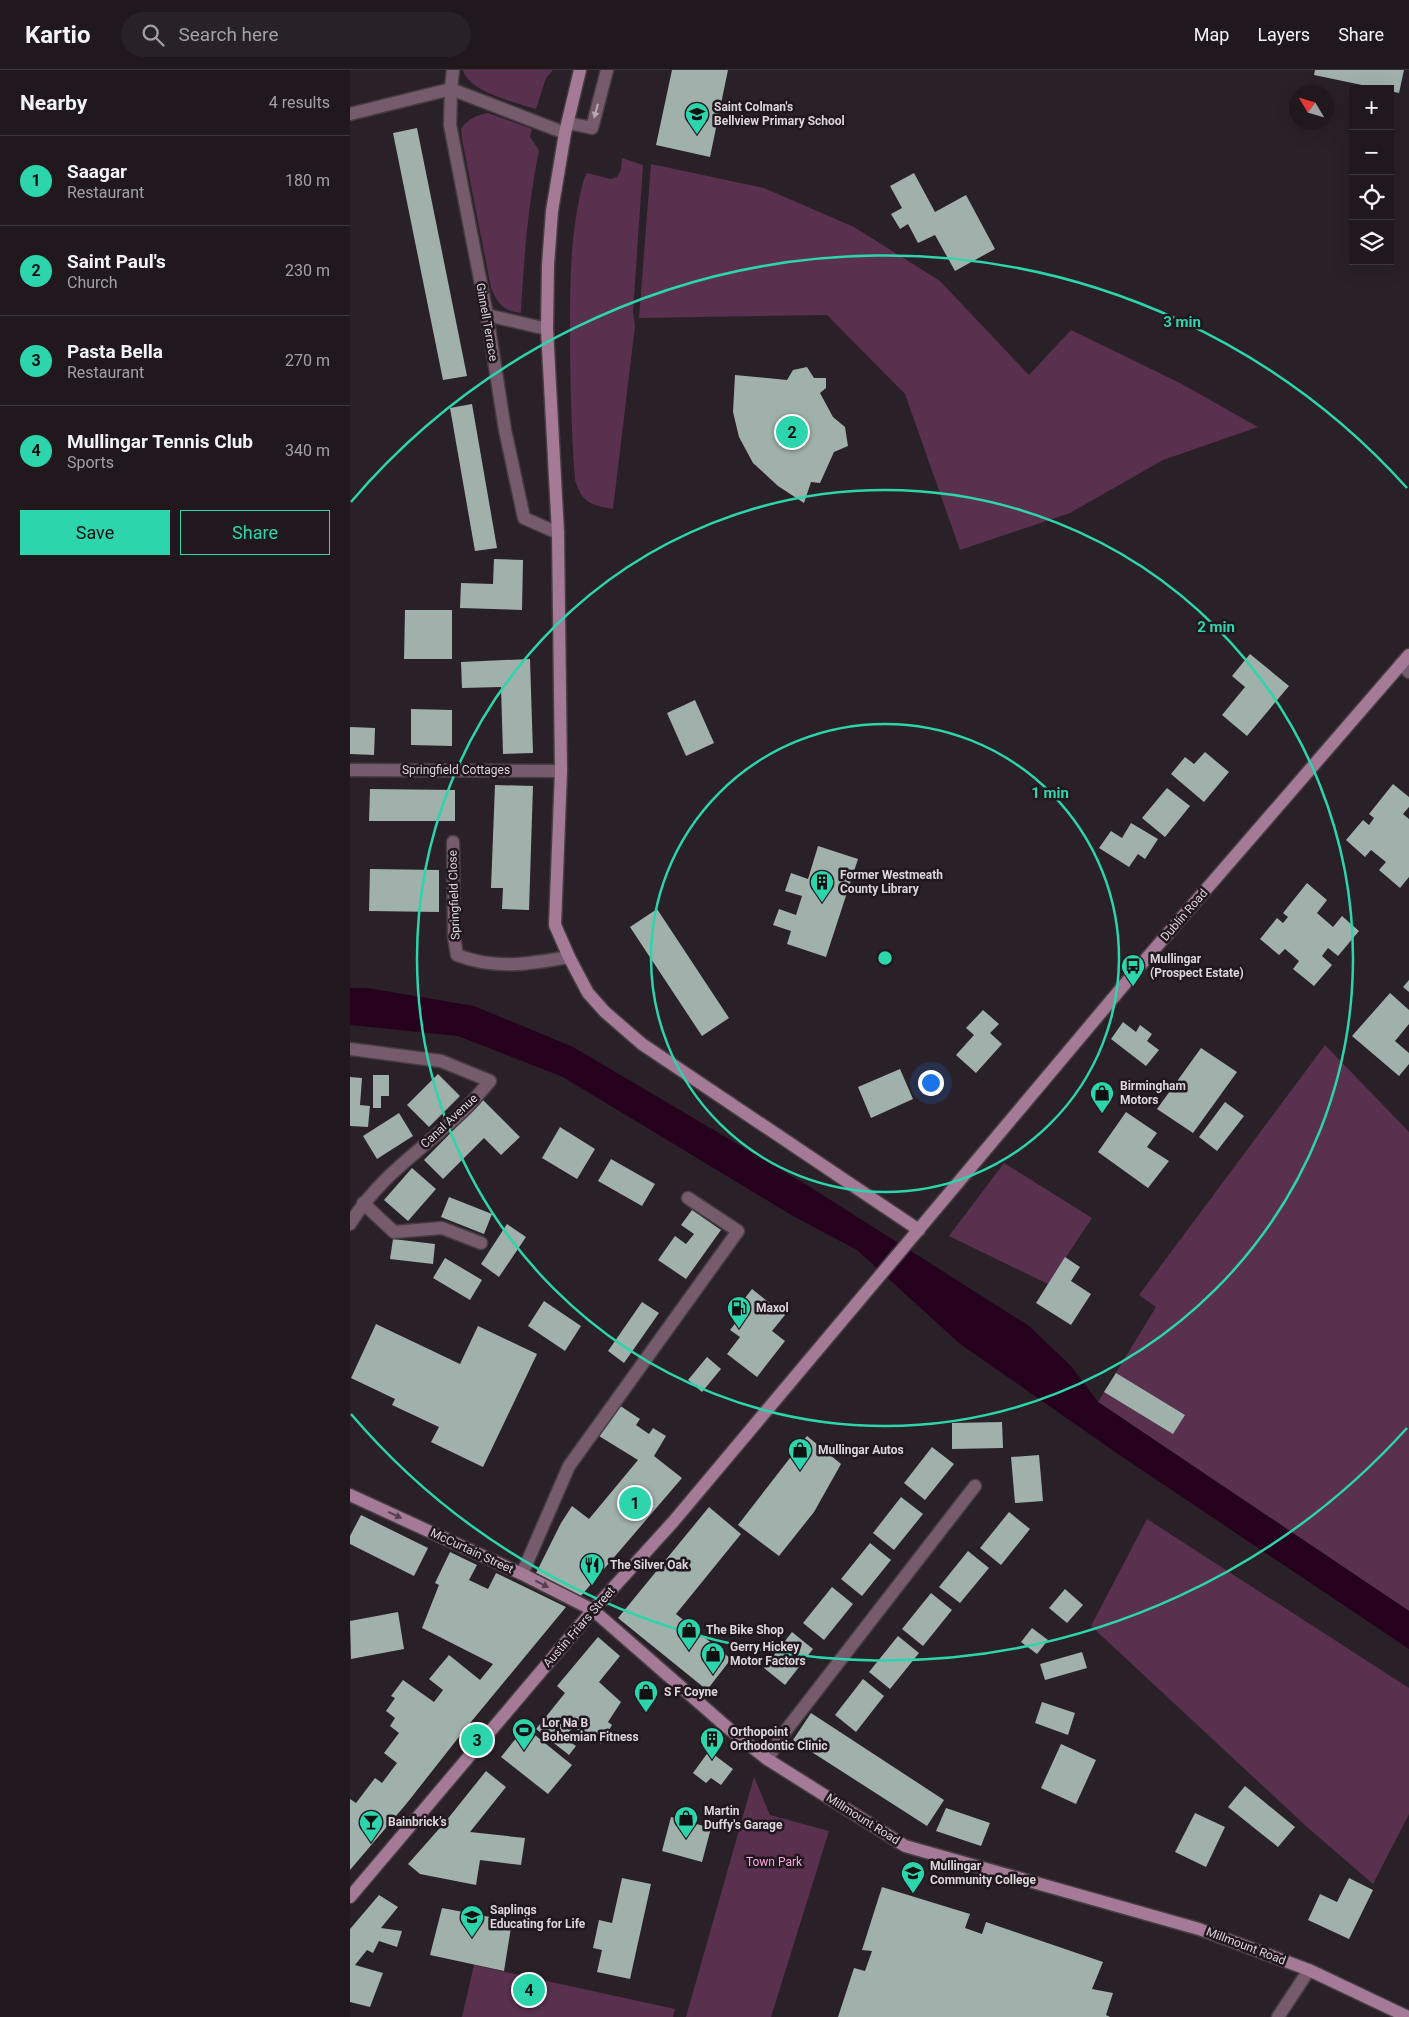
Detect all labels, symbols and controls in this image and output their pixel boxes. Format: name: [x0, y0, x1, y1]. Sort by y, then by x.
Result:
search box: [121, 12, 471, 57]
text: Kartio: [25, 21, 91, 49]
icon: search: [139, 21, 167, 49]
text: Search here: [179, 23, 278, 46]
text: Map: [1194, 24, 1229, 45]
text: Layers: [1257, 24, 1310, 45]
text: Share: [1338, 24, 1384, 45]
north arrow: [1289, 85, 1334, 130]
map controls: [1349, 85, 1394, 265]
button: +: [1349, 85, 1394, 130]
text: Nearby: [20, 91, 87, 115]
text: 4 results: [269, 93, 330, 112]
place label: Saint Colman's Bellview Primary School: [714, 100, 845, 128]
school or university icon: Saint Colman's Bellview Primary School: [684, 101, 710, 135]
one-way arrow: [592, 103, 600, 118]
button: −: [1349, 130, 1394, 175]
text: Saagar: [67, 160, 127, 183]
text: 1: [31, 171, 41, 190]
text: 180 m: [285, 171, 330, 190]
button: locate: [1349, 175, 1394, 220]
text: Restaurant: [67, 183, 144, 202]
button: layers: [1349, 220, 1394, 265]
text: Saint Paul's: [67, 250, 166, 273]
text: 2: [31, 261, 41, 280]
text: 230 m: [285, 261, 330, 280]
text: Church: [67, 273, 118, 292]
street label: Ginnell Terrace: [473, 282, 501, 362]
text: 3 min: [1163, 313, 1201, 331]
text: Pasta Bella: [67, 340, 163, 363]
text: 3: [31, 351, 41, 370]
text: 270 m: [285, 351, 330, 370]
text: Restaurant: [67, 363, 144, 382]
pin: 2: [776, 413, 808, 451]
text: Mullingar Tennis Club: [67, 430, 253, 453]
text: 4: [31, 441, 41, 460]
text: 340 m: [285, 441, 330, 460]
text: Sports: [67, 453, 114, 472]
button: Save: [20, 510, 170, 555]
button: Share: [180, 510, 330, 555]
text: 2 min: [1197, 618, 1235, 636]
street label: Springfield Cottages: [402, 763, 510, 777]
text: 1 min: [1031, 784, 1069, 802]
street label: Springfield Close: [445, 850, 463, 940]
place label: Former Westmeath County Library: [840, 868, 943, 896]
building icon: Former Westmeath County Library: [809, 869, 835, 903]
street label: Dublin Road: [1158, 886, 1210, 944]
centre of rings: [876, 949, 894, 967]
place label: Mullingar (Prospect Estate): [1150, 952, 1244, 980]
bus stop icon: Mullingar (Prospect Estate): [1120, 953, 1146, 987]
your location: [918, 1070, 944, 1096]
place label: Birmingham Motors: [1120, 1079, 1186, 1107]
shop icon: Birmingham Motors: [1089, 1080, 1115, 1114]
street label: Canal Avenue: [418, 1091, 480, 1151]
fuel station icon: Maxol: [726, 1295, 752, 1329]
place label: Maxol: [756, 1301, 789, 1315]
shop icon: Mullingar Autos: [787, 1437, 813, 1471]
place label: Mullingar Autos: [818, 1443, 904, 1457]
pin: 1: [619, 1484, 651, 1522]
one-way arrow: [387, 1510, 402, 1519]
street label: McCurtain Street: [428, 1526, 516, 1576]
restaurant icon: The Silver Oak: [579, 1552, 605, 1586]
place label: The Silver Oak: [610, 1558, 689, 1572]
one-way arrow: [534, 1580, 549, 1588]
street label: Austin Friars Street: [540, 1584, 618, 1670]
shop icon: The Bike Shop: [676, 1617, 702, 1651]
place label: The Bike Shop: [706, 1623, 784, 1637]
place label: Gerry Hickey Motor Factors: [730, 1640, 806, 1668]
shop icon: Gerry Hickey Motor Factors: [700, 1641, 726, 1675]
shop icon: S F Coyne: [633, 1679, 659, 1713]
place label: S F Coyne: [664, 1685, 718, 1699]
place label: Lor Na B Bohemian Fitness: [542, 1716, 639, 1744]
sports icon: Lor Na B Bohemian Fitness: [511, 1717, 537, 1751]
pin: 3: [461, 1721, 493, 1759]
place label: Orthopoint Orthodontic Clinic: [730, 1725, 828, 1753]
building icon: Orthopoint Orthodontic Clinic: [699, 1726, 725, 1760]
street label: Millmount Road: [824, 1791, 902, 1847]
place label: Martin Duffy's Garage: [704, 1804, 783, 1832]
shop icon: Martin Duffy's Garage: [673, 1805, 699, 1839]
bar icon: Bainbrick’s: [358, 1809, 384, 1843]
place label: Bainbrick’s: [388, 1815, 447, 1829]
park label: Town Park: [746, 1855, 803, 1869]
place label: Mullingar Community College: [930, 1859, 1036, 1887]
school or university icon: Mullingar Community College: [900, 1860, 926, 1894]
place label: Saplings Educating for Life: [490, 1903, 586, 1931]
school or university icon: Saplings Educating for Life: [459, 1904, 485, 1938]
street label: Millmount Road: [1204, 1924, 1288, 1968]
pin: 4: [513, 1971, 545, 2009]

